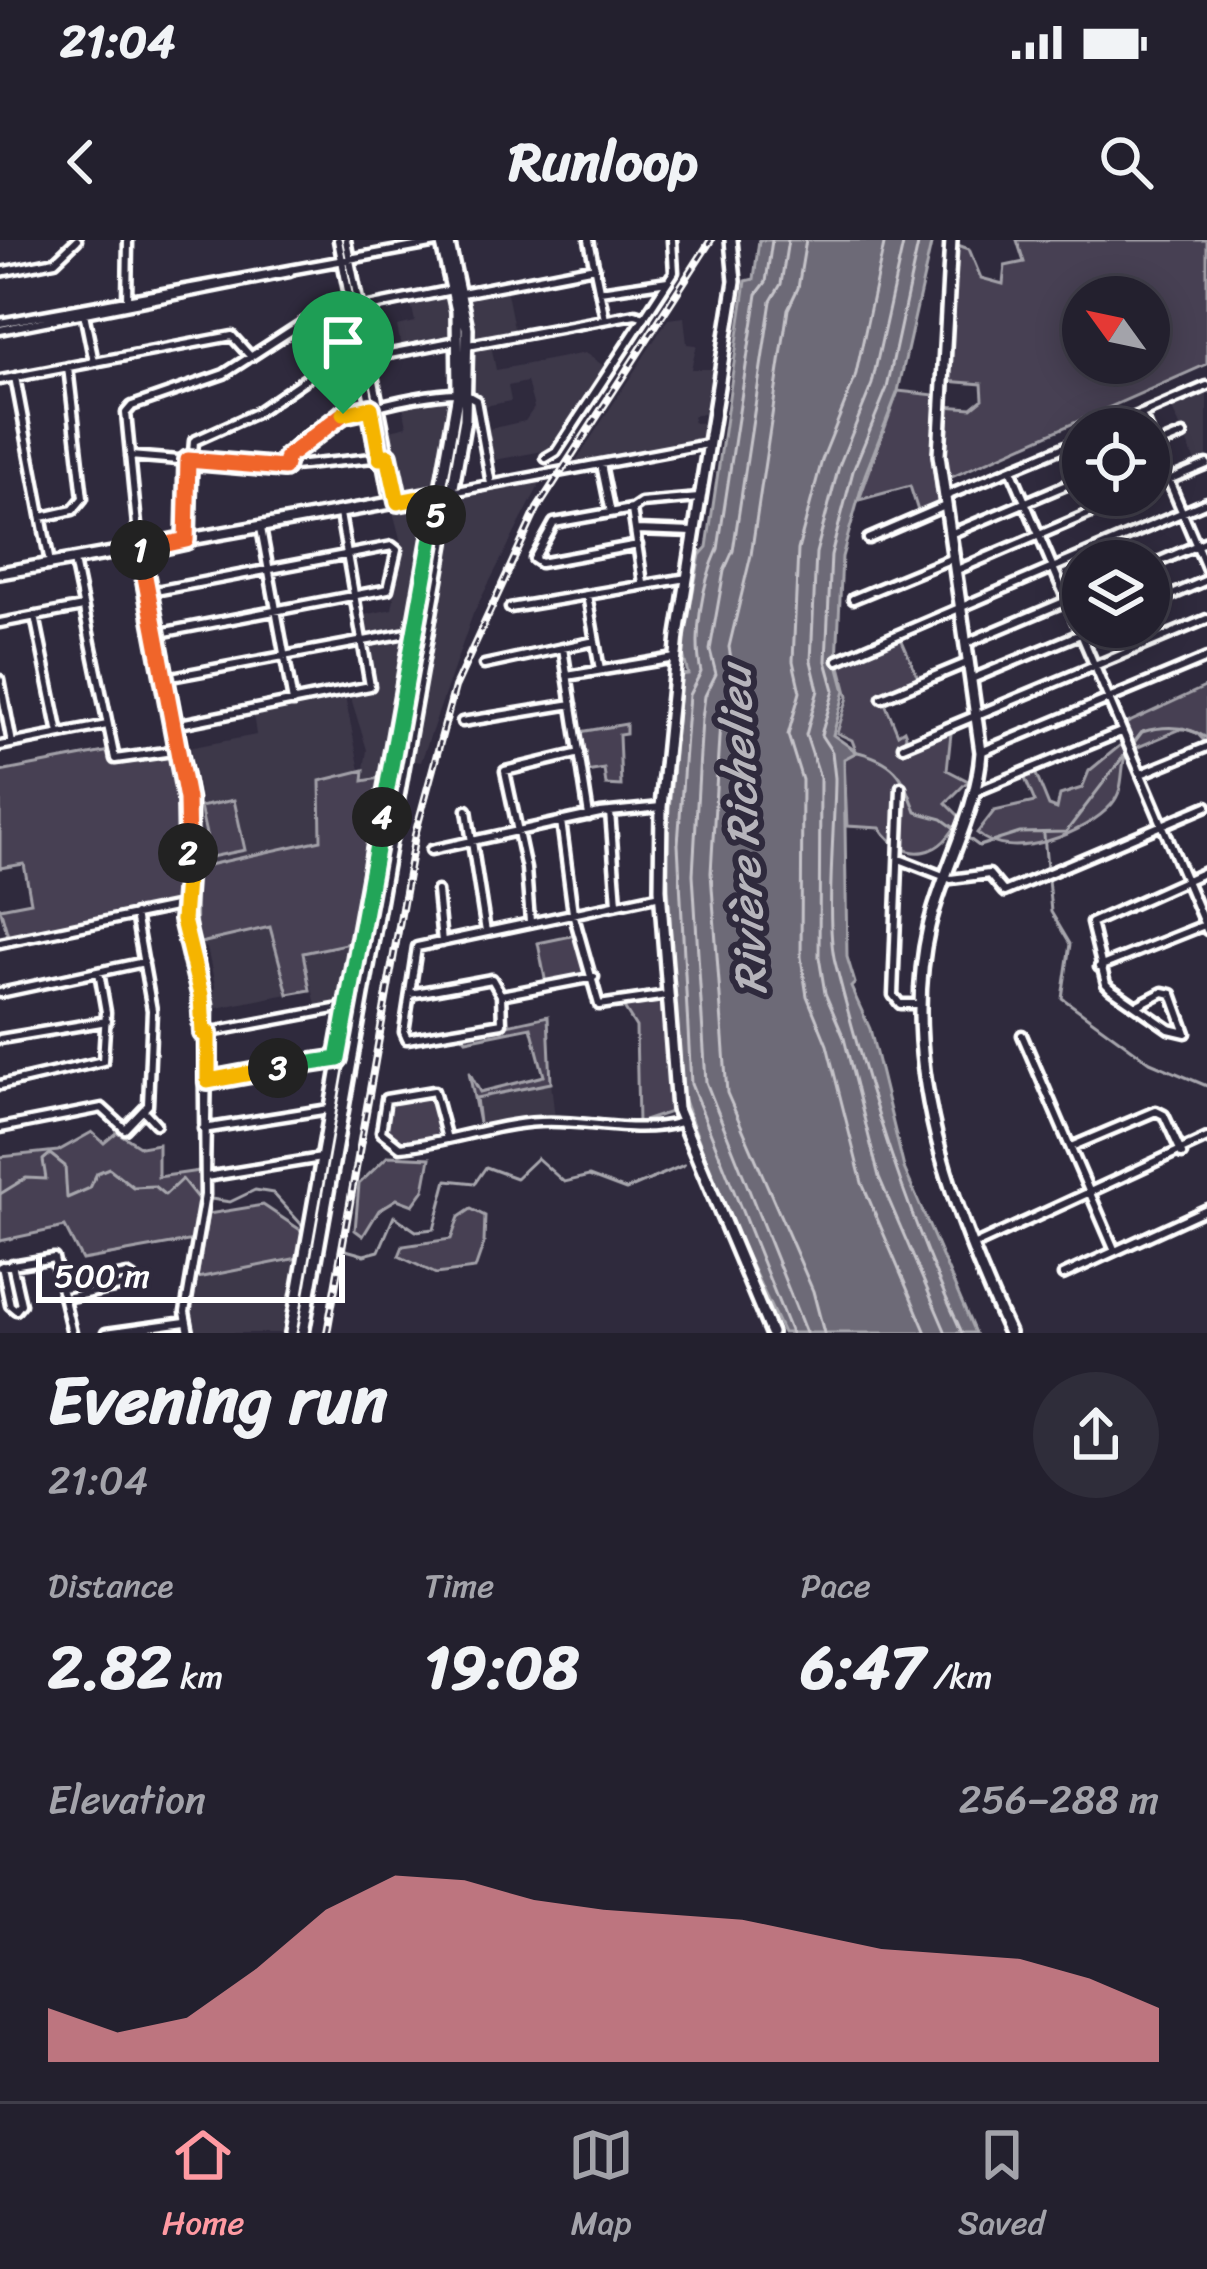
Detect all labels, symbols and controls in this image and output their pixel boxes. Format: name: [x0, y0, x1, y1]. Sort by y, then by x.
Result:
text: 21:04: [60, 2, 175, 82]
text: Runloop: [509, 114, 698, 210]
icon: back: [48, 129, 114, 195]
icon: search: [1093, 129, 1159, 195]
north arrow: [1062, 276, 1170, 384]
map controls: [1062, 276, 1170, 648]
pin: [292, 291, 394, 414]
icon: arrive: [310, 309, 376, 375]
button: locate: [1062, 408, 1170, 516]
pin: 5: [406, 485, 466, 545]
text: 5: [426, 486, 446, 544]
pin: 1: [110, 520, 170, 580]
text: 1: [133, 521, 147, 579]
button: layers: [1062, 540, 1170, 648]
water label: Rivière Richelieu: [694, 657, 792, 997]
pin: 4: [352, 787, 412, 847]
text: 4: [372, 788, 392, 846]
pin: 2: [158, 823, 218, 883]
text: 2: [178, 824, 198, 882]
pin: 3: [248, 1038, 308, 1098]
text: 3: [269, 1039, 287, 1097]
text: 500 m: [54, 1247, 150, 1305]
scale bar: [36, 1249, 345, 1302]
text: Evening run: [48, 1342, 388, 1459]
button: share: [1033, 1372, 1159, 1498]
text: 21:04: [48, 1446, 148, 1515]
text: Distance: [48, 1557, 173, 1615]
text: Time: [424, 1557, 494, 1615]
text: Pace: [801, 1557, 871, 1615]
text: 2.82: [48, 1615, 172, 1721]
text: 19:08: [424, 1615, 579, 1721]
text: 6:47: [801, 1615, 925, 1721]
text: km: [172, 1648, 223, 1706]
text: /km: [925, 1648, 992, 1706]
text: Elevation: [48, 1765, 206, 1834]
text: 256–288 m: [959, 1765, 1159, 1834]
tab: Home: [162, 2122, 244, 2252]
tab: Map: [568, 2122, 634, 2252]
tab: Saved: [958, 2122, 1045, 2252]

